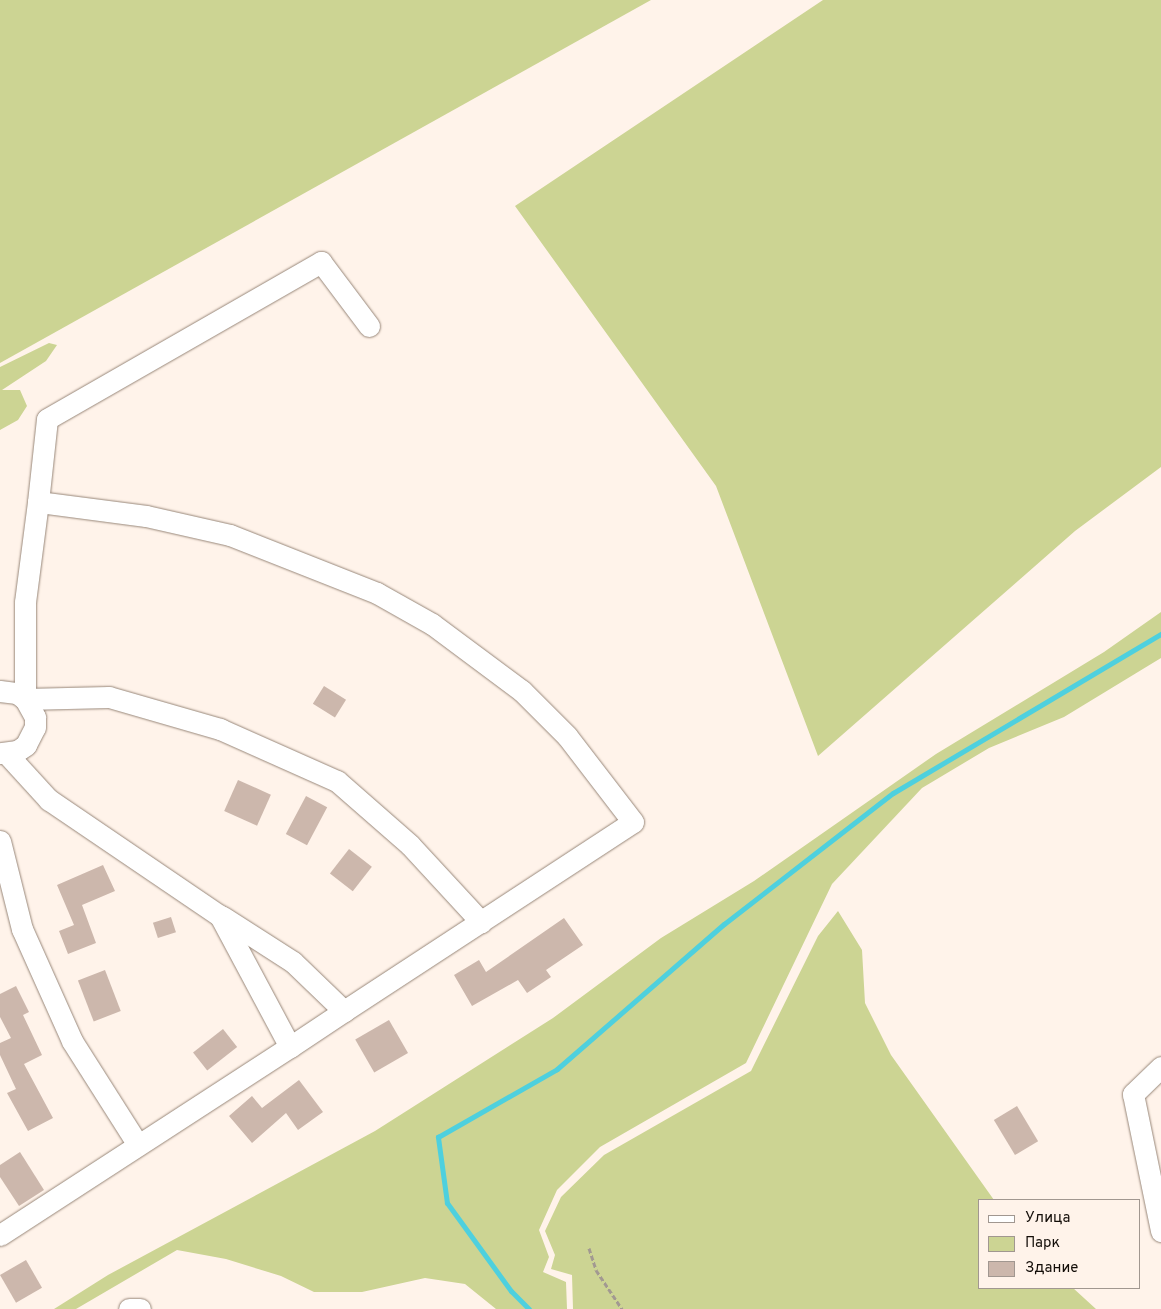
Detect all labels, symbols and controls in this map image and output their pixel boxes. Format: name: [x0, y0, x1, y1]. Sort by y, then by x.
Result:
legend: [978, 1199, 1141, 1289]
text: Улица: [1025, 1209, 1070, 1228]
text: Парк: [1025, 1234, 1060, 1253]
text: Здание: [1025, 1259, 1078, 1278]

